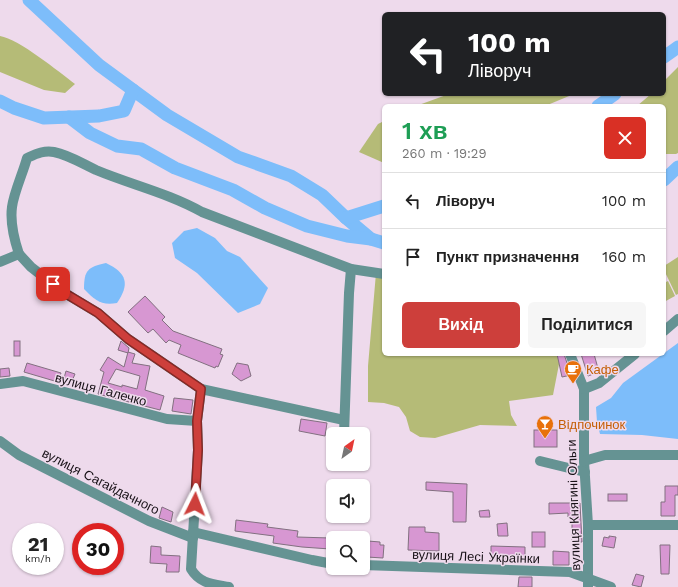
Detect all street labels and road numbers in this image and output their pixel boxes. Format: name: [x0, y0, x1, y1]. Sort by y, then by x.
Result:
street label: вулиця Галечко: [53, 370, 148, 409]
street label: вулиця Княгині Ольги: [564, 439, 583, 571]
street label: вулиця Сагайдачного: [40, 445, 162, 518]
street label: вулиця Лесі Українки: [412, 547, 540, 566]

